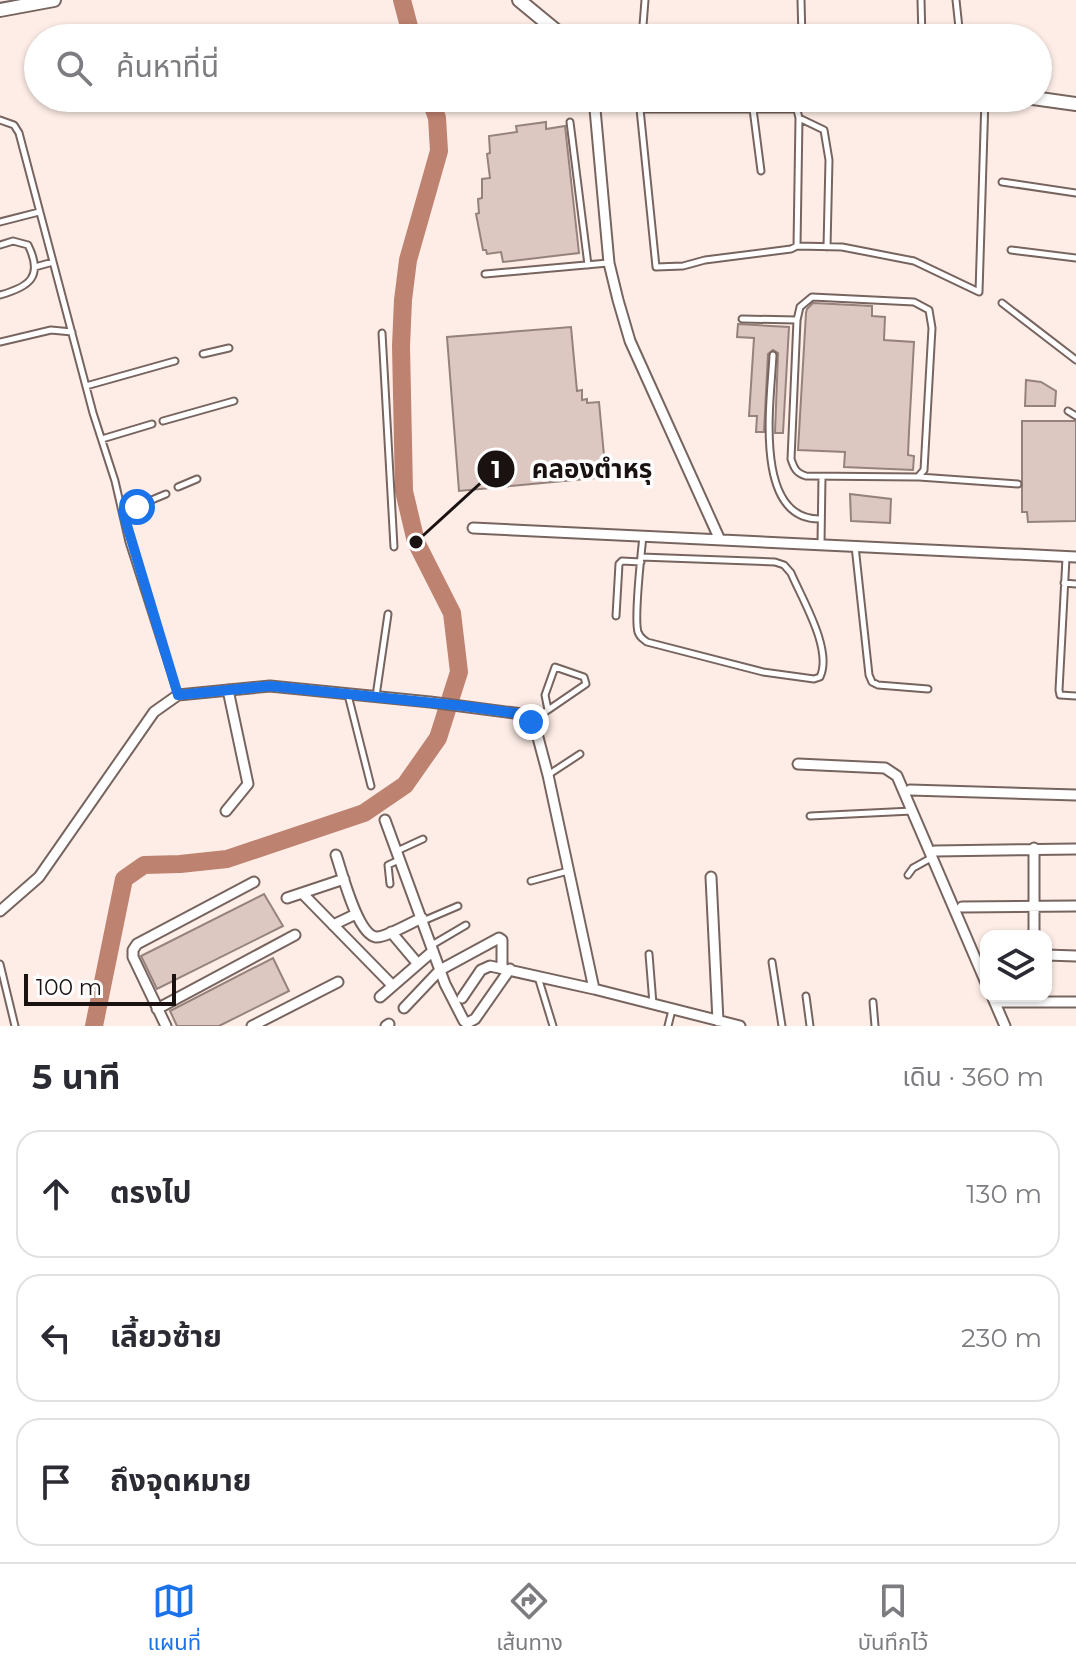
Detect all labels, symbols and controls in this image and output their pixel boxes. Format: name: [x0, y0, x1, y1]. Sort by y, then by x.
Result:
search box: [24, 24, 1052, 112]
icon: search: [52, 46, 96, 90]
text: ค้นหาที่นี่: [116, 48, 219, 85]
callout: คลองตำหรุ: [476, 444, 668, 494]
text: คลองตำหรุ: [532, 453, 652, 485]
text: 1: [491, 455, 501, 484]
route start: [119, 489, 155, 525]
route end: [513, 704, 549, 740]
map controls: [980, 930, 1052, 1002]
button: layers: [980, 930, 1052, 1002]
scale bar: [24, 970, 176, 1006]
text: 100 m: [36, 974, 102, 1001]
text: 5 นาที: [32, 1056, 121, 1098]
text: เดิน · 360 m: [902, 1061, 1044, 1093]
icon: ahead: [34, 1172, 78, 1216]
text: ตรงไป: [110, 1174, 192, 1211]
text: 130 m: [966, 1178, 1042, 1210]
icon: left: [34, 1316, 78, 1360]
text: เลี้ยวซ้าย: [110, 1318, 222, 1355]
text: 230 m: [961, 1322, 1042, 1354]
icon: arrive: [34, 1460, 78, 1504]
text: ถึงจุดหมาย: [110, 1462, 251, 1499]
tab: แผนที่: [148, 1579, 201, 1660]
tab: เส้นทาง: [496, 1579, 563, 1660]
tab: บันทึกไว้: [858, 1579, 928, 1660]

